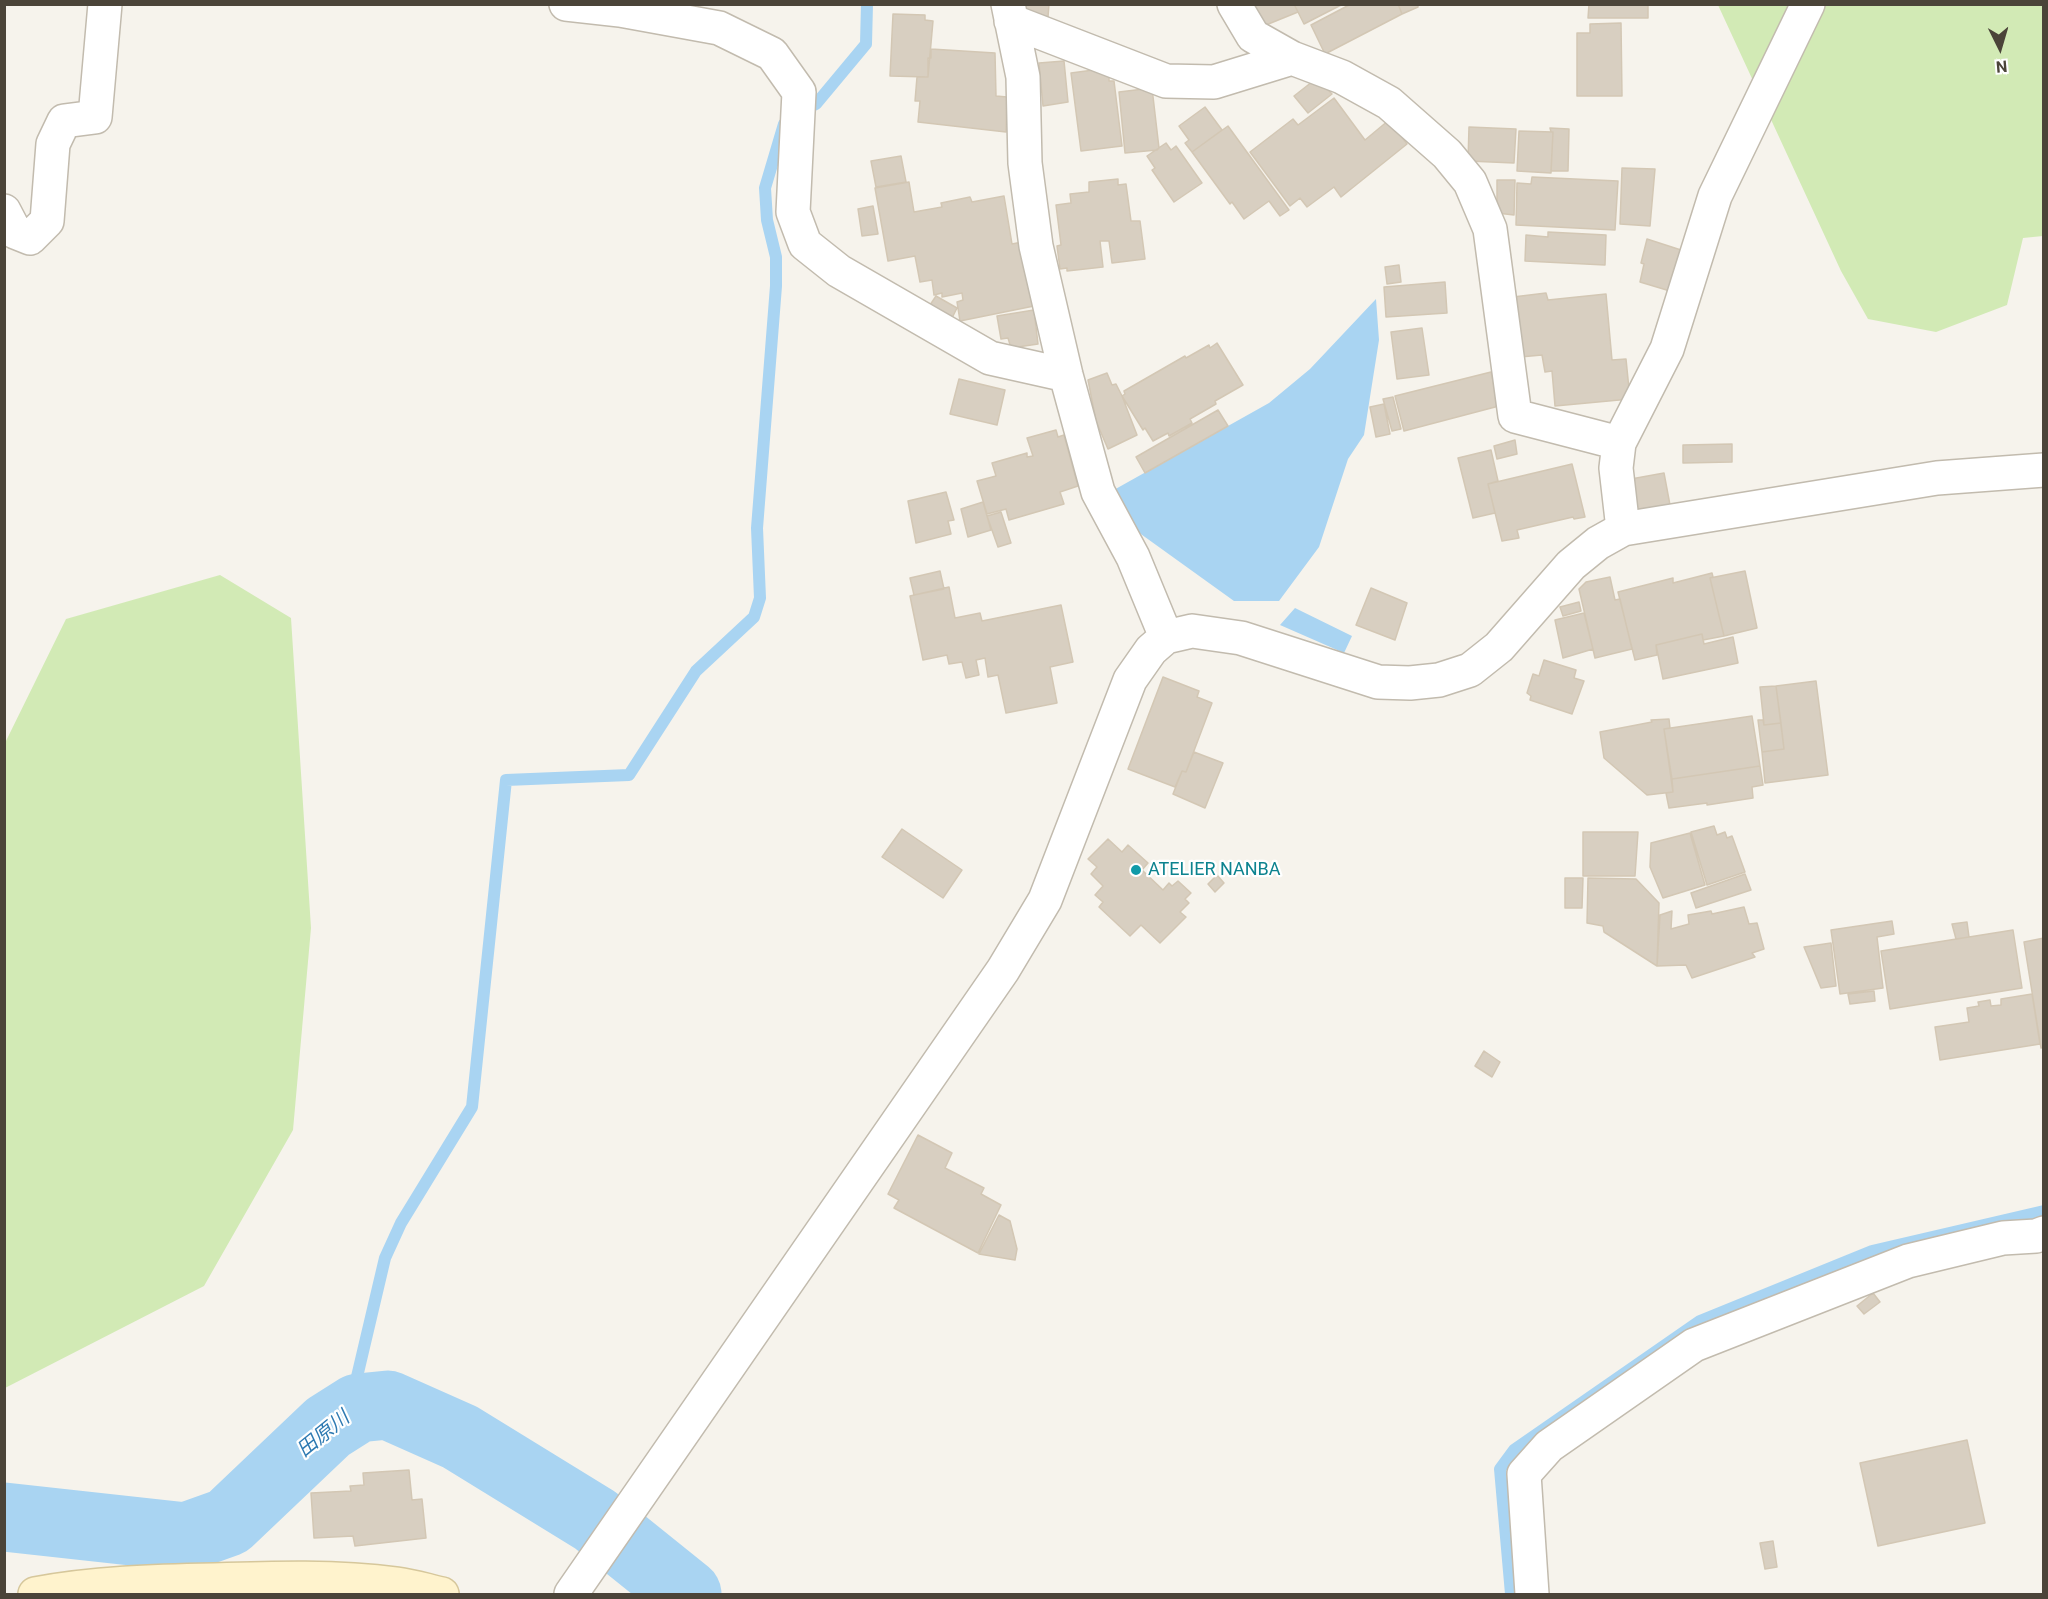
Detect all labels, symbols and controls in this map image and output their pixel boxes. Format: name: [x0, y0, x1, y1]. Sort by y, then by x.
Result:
north arrow: [1970, 18, 2030, 78]
text: N: [1995, 56, 2008, 76]
place label: ATELIER NANBA: [1148, 859, 1280, 881]
marker: ATELIER NANBA: [1129, 863, 1143, 877]
water label: 田原川: [293, 1407, 355, 1463]

